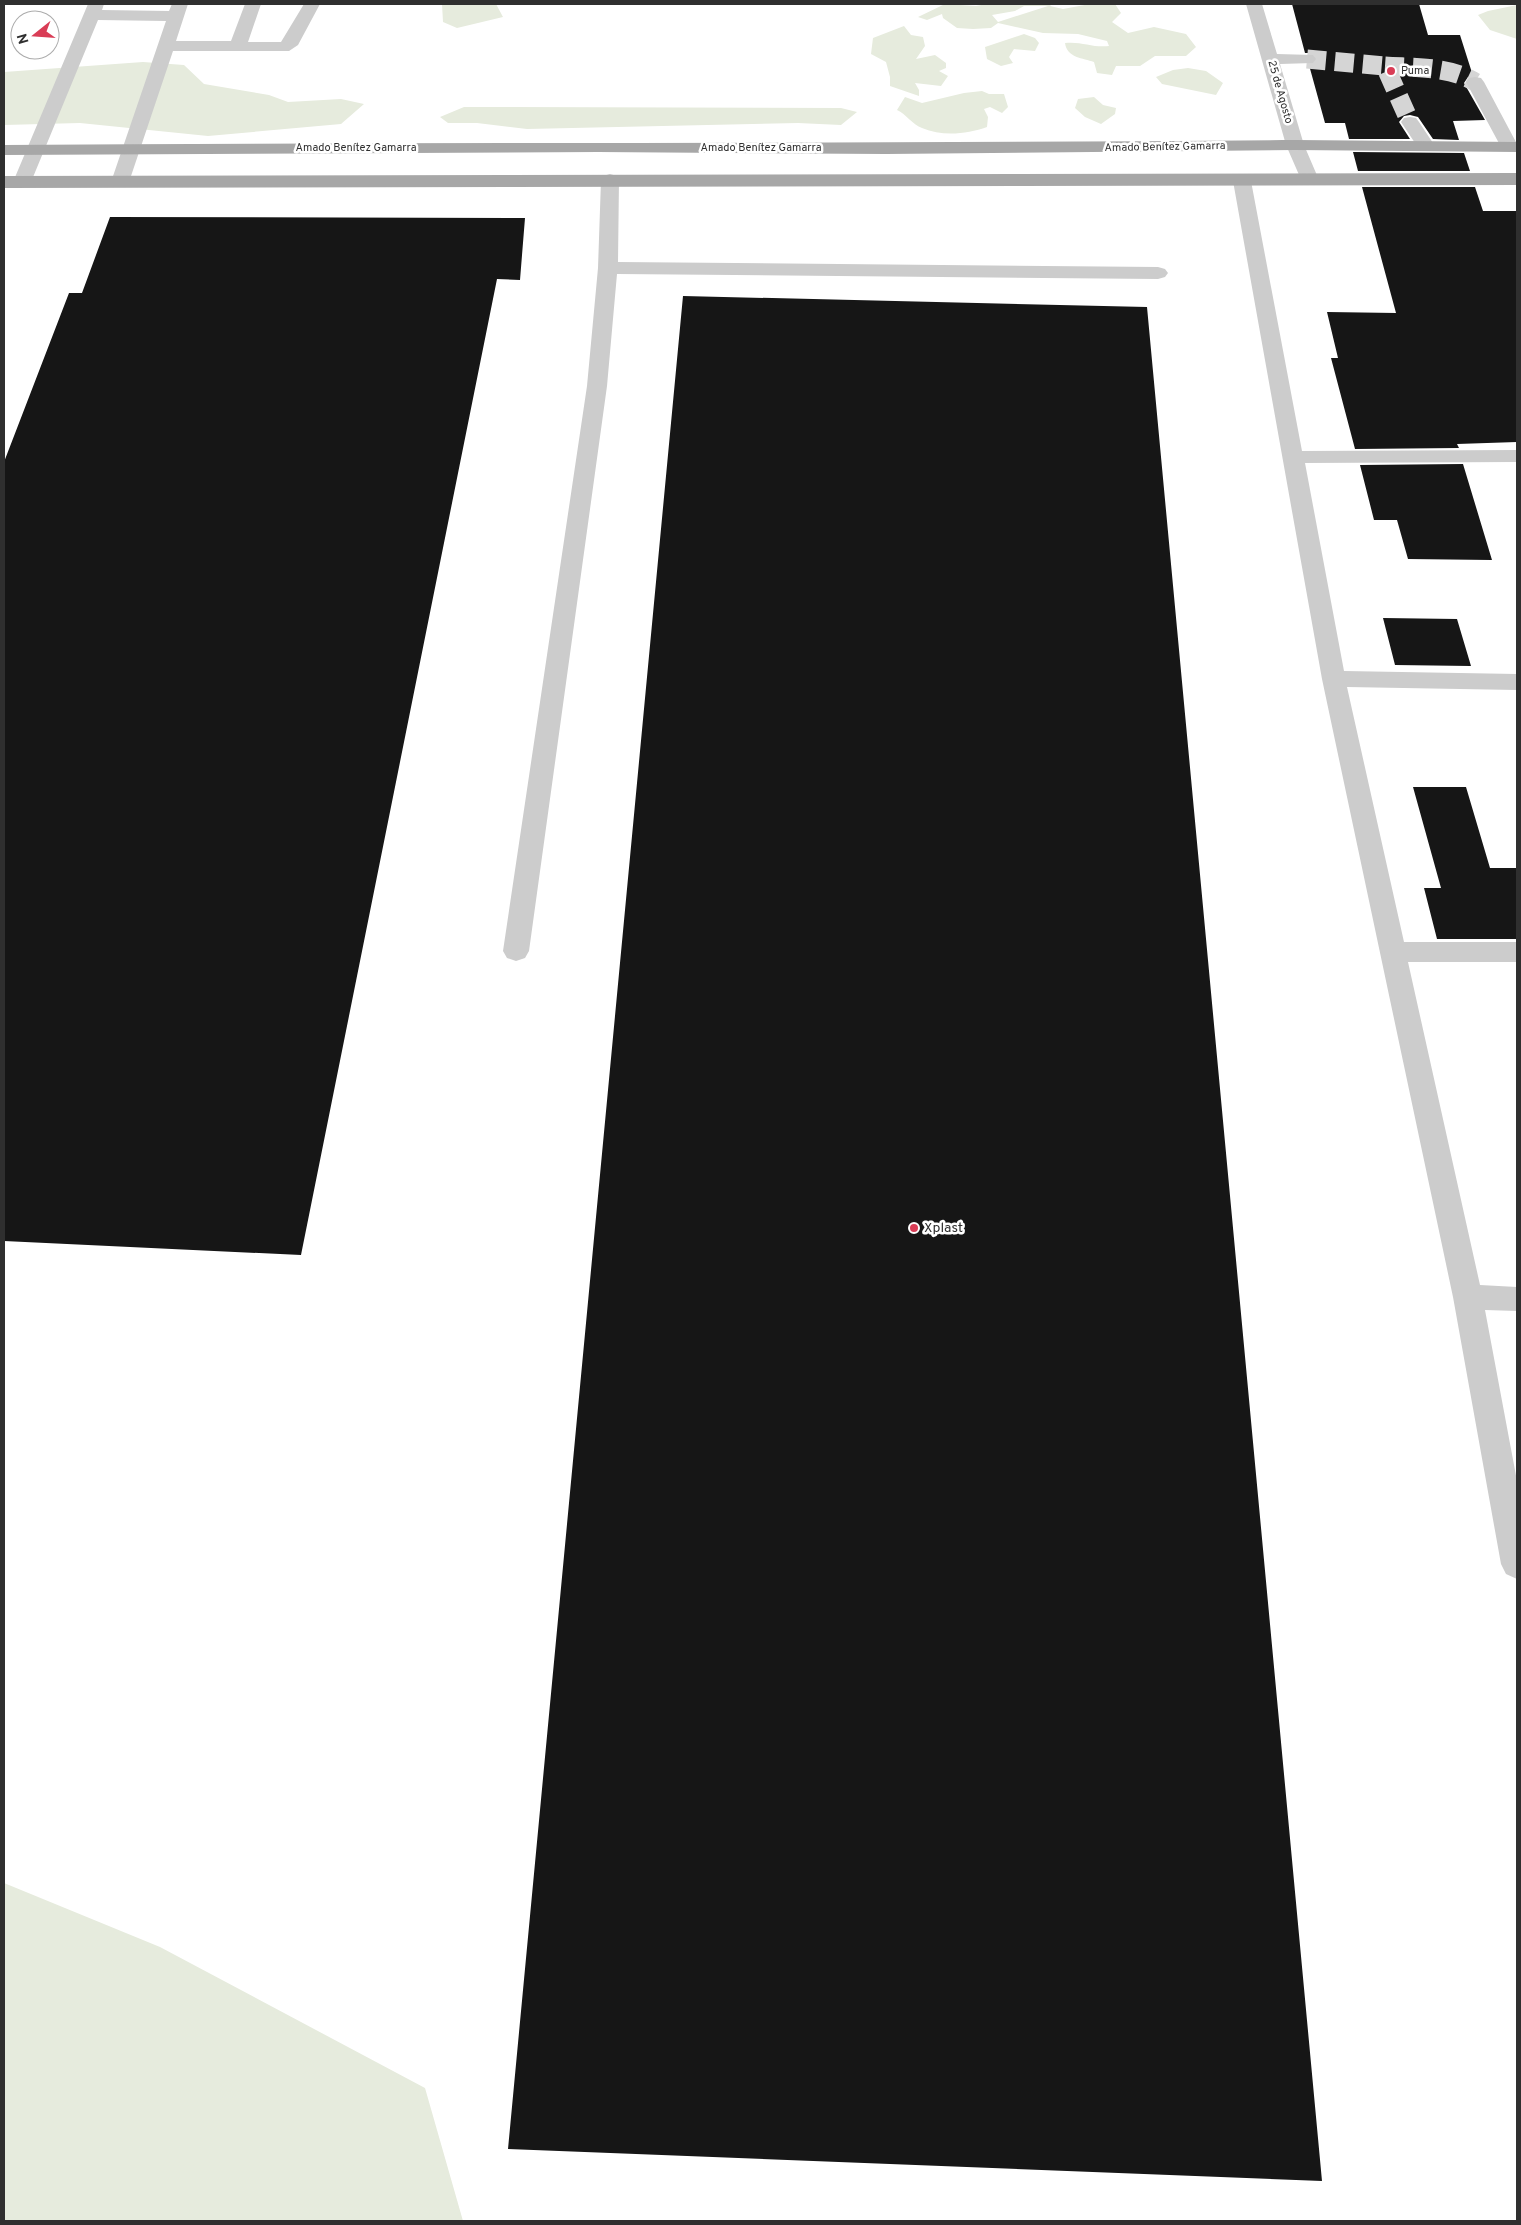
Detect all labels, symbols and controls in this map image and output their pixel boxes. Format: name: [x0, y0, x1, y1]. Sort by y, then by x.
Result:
north arrow: [10, 10, 60, 60]
text: N: [14, 31, 34, 46]
street label: 25 de Agosto: [1264, 59, 1296, 125]
place label: Puma: [1401, 64, 1429, 78]
marker: Puma: [1385, 65, 1397, 77]
street label: Amado Benítez Gamarra: [1104, 139, 1226, 155]
street label: Amado Benítez Gamarra: [296, 141, 417, 155]
street label: Amado Benítez Gamarra: [701, 141, 822, 155]
place label: Xplast: [924, 1220, 963, 1237]
marker: Xplast: [908, 1222, 920, 1234]

